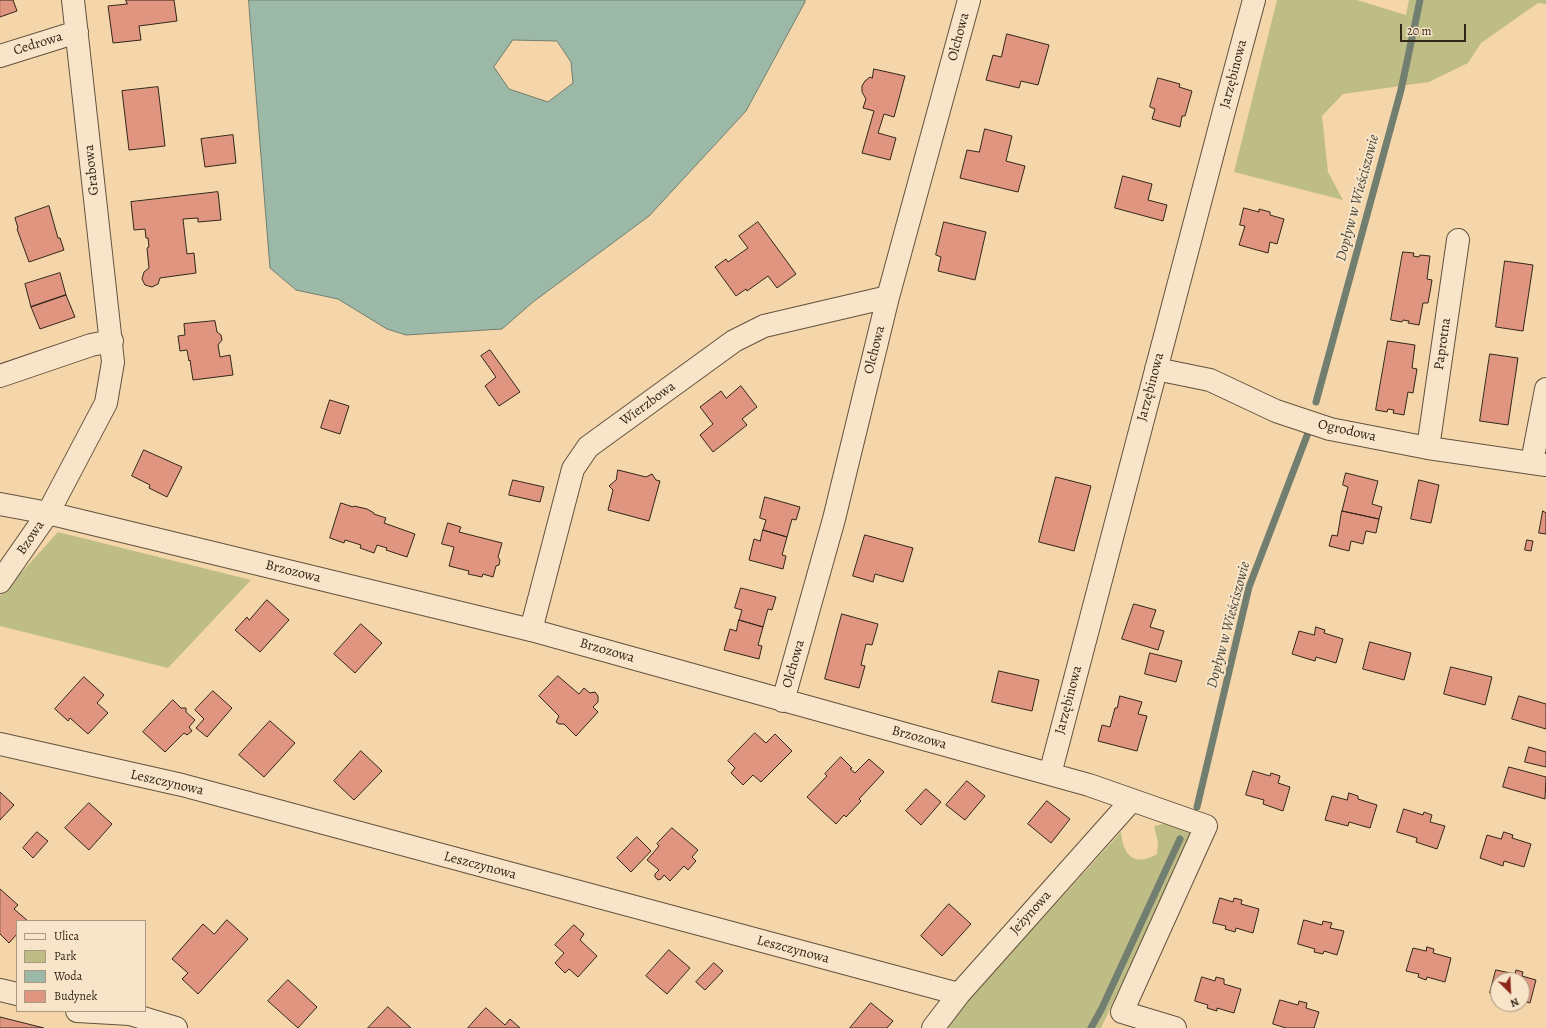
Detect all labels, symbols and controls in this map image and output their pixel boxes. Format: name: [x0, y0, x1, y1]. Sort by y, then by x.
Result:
street label: Olchowa: [944, 11, 974, 63]
scale bar: [1402, 16, 1468, 42]
text: 20 m: [1407, 23, 1431, 39]
street label: Cedrowa: [11, 29, 65, 59]
street label: Jarzębinowa: [1217, 38, 1251, 110]
water label: Dopływ w Wieściszowie: [1332, 133, 1384, 263]
street label: Grabowa: [81, 144, 103, 196]
street label: Paprotna: [1431, 317, 1455, 371]
street label: Olchowa: [861, 324, 889, 376]
street label: Jarzębinowa: [1134, 351, 1168, 423]
street label: Wierzbowa: [617, 378, 679, 430]
street label: Ogrodowa: [1316, 416, 1378, 446]
street label: Bzowa: [14, 518, 48, 558]
street label: Brzozowa: [264, 557, 322, 587]
water label: Dopływ w Wieściszowie: [1203, 560, 1255, 690]
street label: Brzozowa: [578, 635, 636, 667]
street label: Olchowa: [779, 638, 809, 690]
street label: Jarzębinowa: [1052, 664, 1086, 736]
street label: Brzozowa: [890, 723, 948, 753]
street label: Leszczynowa: [129, 766, 205, 800]
street label: Leszczynowa: [442, 848, 518, 884]
street label: Jeżynowa: [1007, 887, 1055, 939]
legend: [16, 920, 146, 1012]
text: Ulica: [54, 928, 79, 944]
street label: Leszczynowa: [755, 932, 831, 968]
text: Park: [54, 948, 77, 964]
text: Woda: [54, 968, 82, 984]
north arrow: [1490, 972, 1530, 1012]
text: Budynek: [54, 988, 97, 1004]
text: N: [1508, 994, 1521, 1011]

